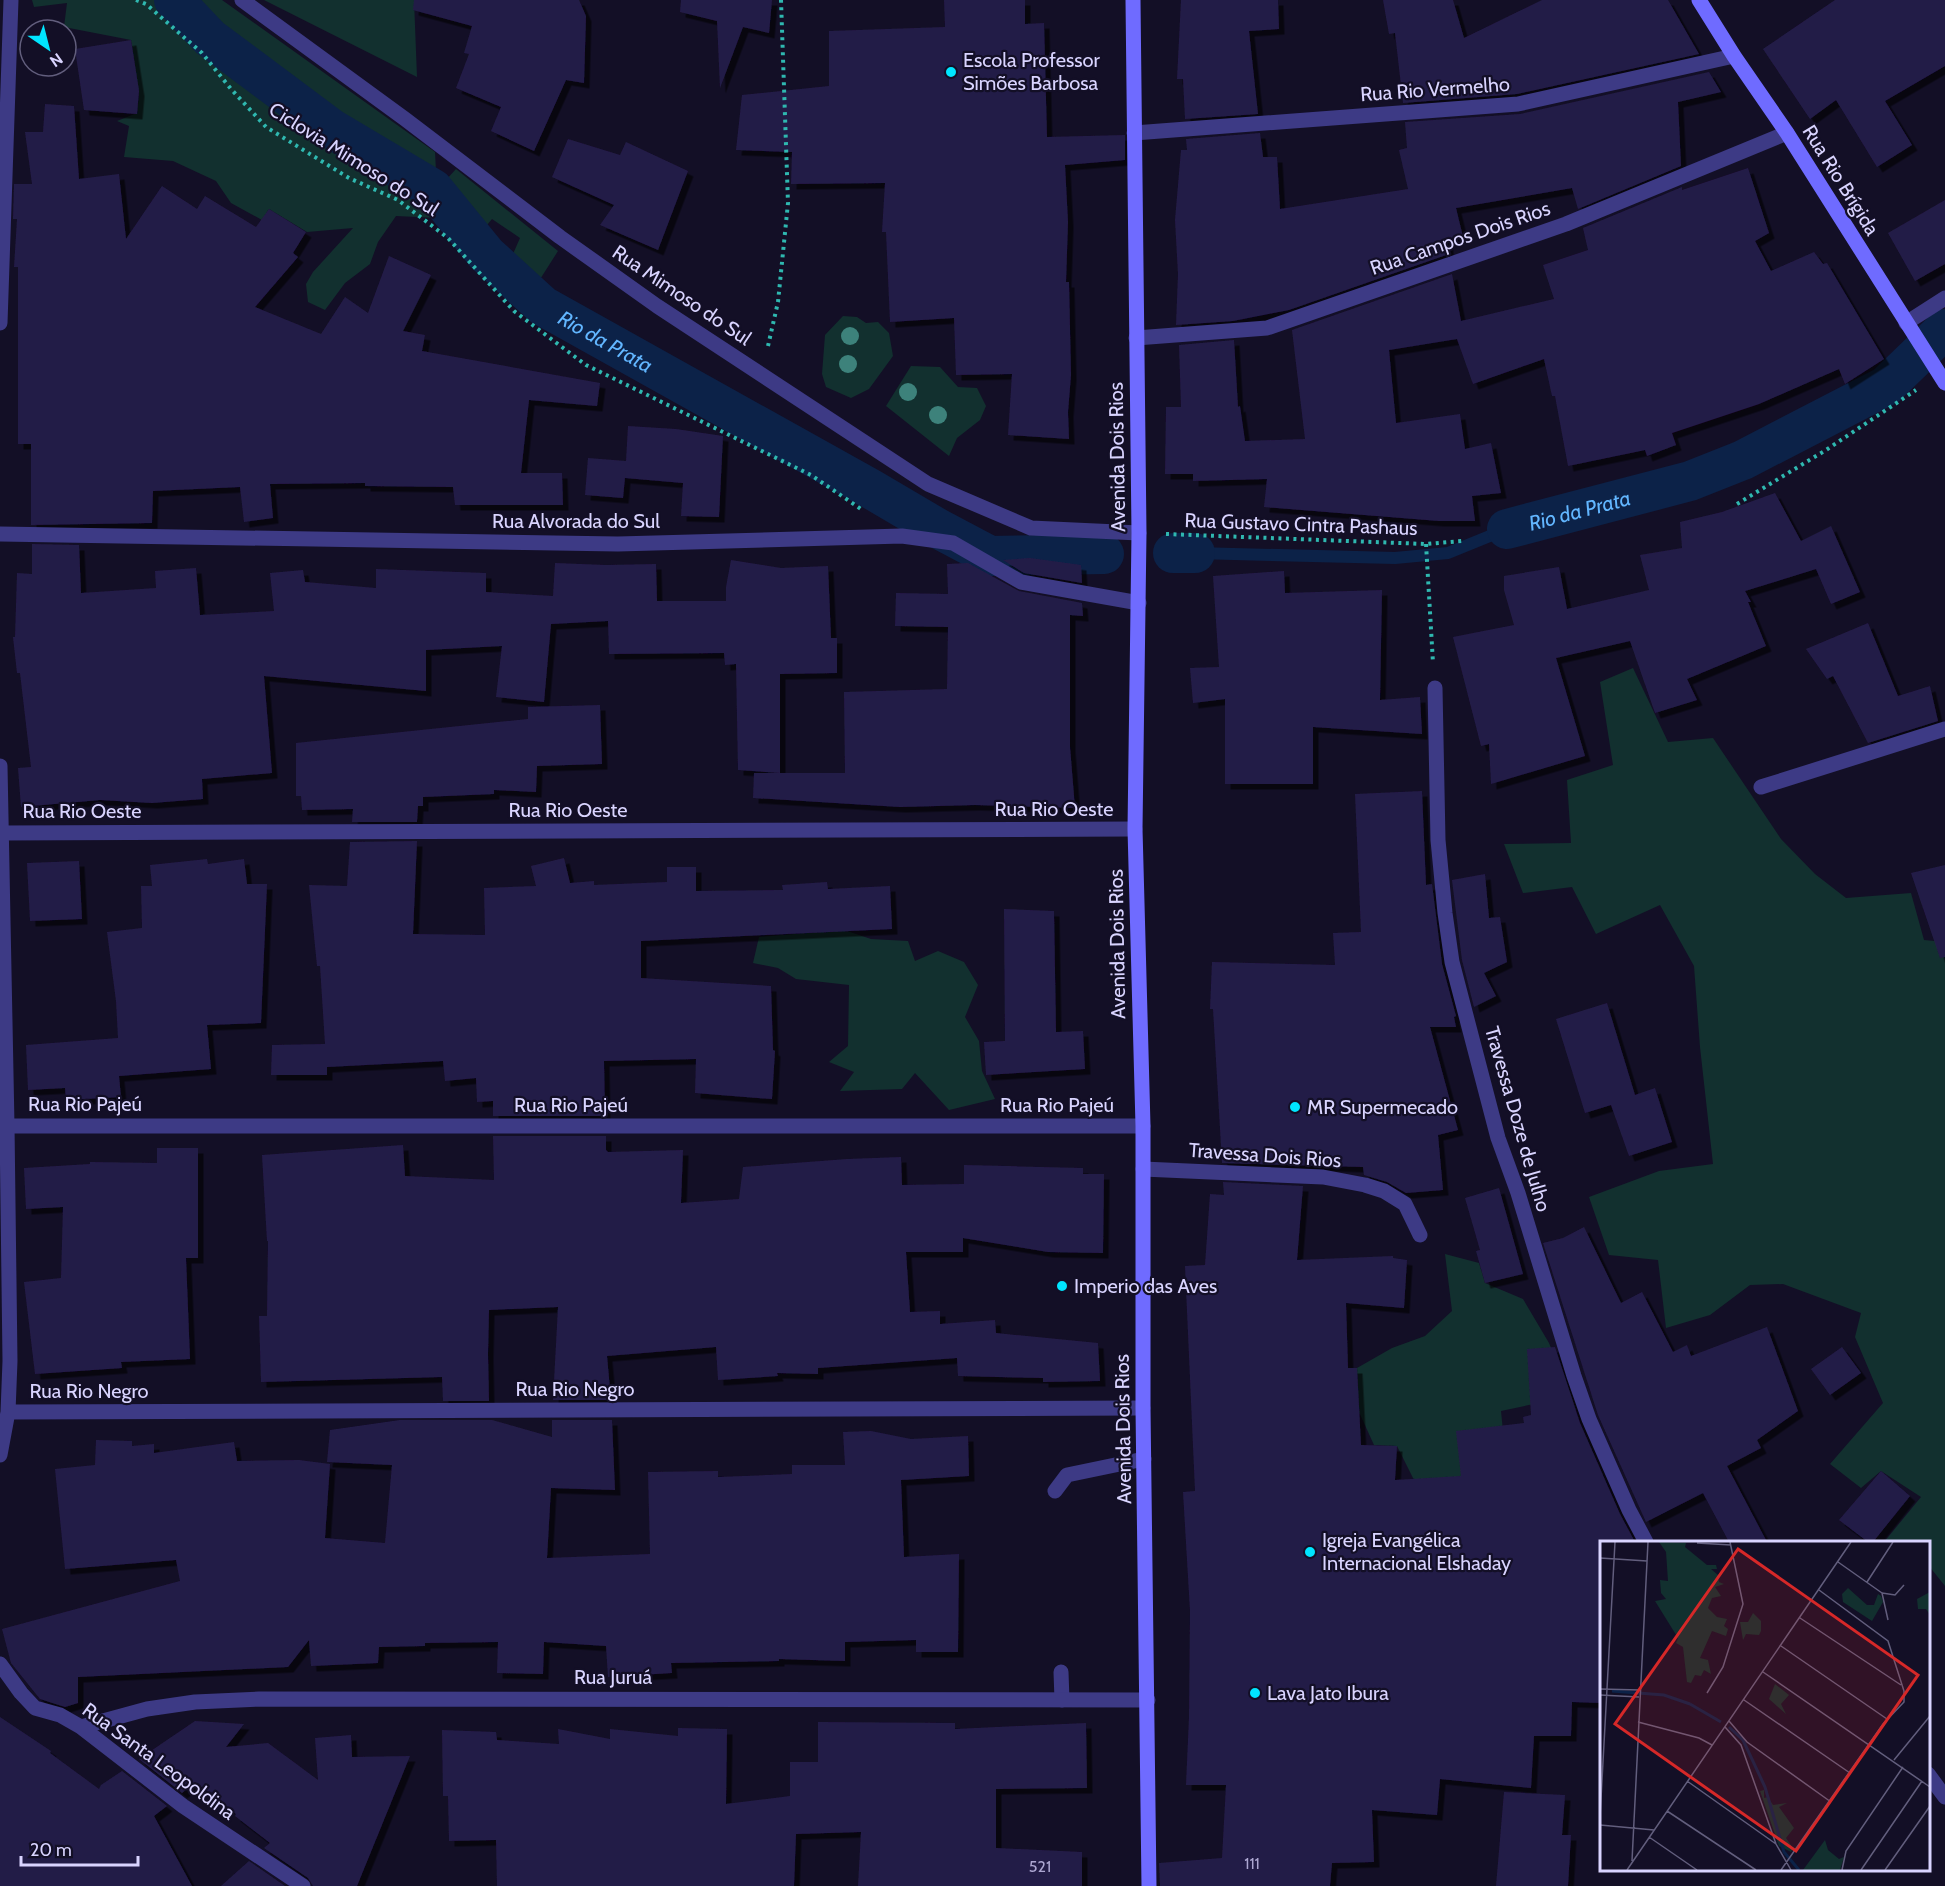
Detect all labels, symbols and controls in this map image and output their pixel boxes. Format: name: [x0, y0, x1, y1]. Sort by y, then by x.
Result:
north arrow: [18, 18, 78, 78]
place label: Escola Professor Simões Barbosa: [963, 48, 1100, 95]
text: N: [46, 49, 66, 71]
marker: Escola Professor Simões Barbosa: [944, 65, 958, 79]
street label: Rua Rio Vermelho: [1359, 72, 1511, 106]
street label: Ciclovia Mimoso do Sul: [265, 97, 444, 221]
street label: Rua Rio Brígida: [1798, 120, 1885, 240]
street label: Rua Campos Dois Rios: [1367, 196, 1553, 280]
street label: Rua Mimoso do Sul: [608, 240, 756, 350]
water label: Rio da Prata: [554, 305, 657, 377]
street label: Avenida Dois Rios: [1104, 382, 1130, 532]
water label: Rio da Prata: [1526, 485, 1633, 535]
street label: Rua Gustavo Cintra Pashaus: [1184, 508, 1418, 540]
street label: Rua Alvorada do Sul: [492, 509, 660, 533]
street label: Rua Rio Oeste: [995, 797, 1113, 821]
street label: Rua Rio Oeste: [509, 798, 627, 822]
street label: Rua Rio Oeste: [23, 799, 141, 823]
street label: Avenida Dois Rios: [1104, 869, 1130, 1019]
street label: Travessa Doze de Julho: [1480, 1024, 1556, 1214]
street label: Rua Rio Pajeú: [28, 1092, 142, 1116]
street label: Rua Rio Pajeú: [514, 1093, 628, 1117]
street label: Rua Rio Pajeú: [1000, 1093, 1114, 1117]
place label: MR Supermecado: [1307, 1095, 1458, 1119]
marker: MR Supermecado: [1288, 1100, 1302, 1114]
street label: Travessa Dois Rios: [1188, 1138, 1342, 1172]
place label: Imperio das Aves: [1074, 1274, 1217, 1298]
marker: Imperio das Aves: [1055, 1279, 1069, 1293]
street label: Avenida Dois Rios: [1110, 1354, 1136, 1504]
street label: Rua Rio Negro: [515, 1377, 635, 1401]
street label: Rua Rio Negro: [29, 1379, 149, 1403]
place label: Igreja Evangélica Internacional Elshaday: [1322, 1528, 1511, 1575]
inset map: [1600, 1541, 1930, 1871]
marker: Igreja Evangélica Internacional Elshaday: [1303, 1545, 1317, 1559]
street label: Rua Juruá: [574, 1665, 652, 1689]
place label: Lava Jato Ibura: [1267, 1681, 1389, 1705]
marker: Lava Jato Ibura: [1248, 1686, 1262, 1700]
street label: Rua Santa Leopoldina: [78, 1697, 241, 1825]
scale bar: [21, 1829, 138, 1867]
text: 20 m: [30, 1839, 72, 1861]
house number: 111: [1244, 1854, 1260, 1873]
house number: 521: [1029, 1857, 1051, 1876]

